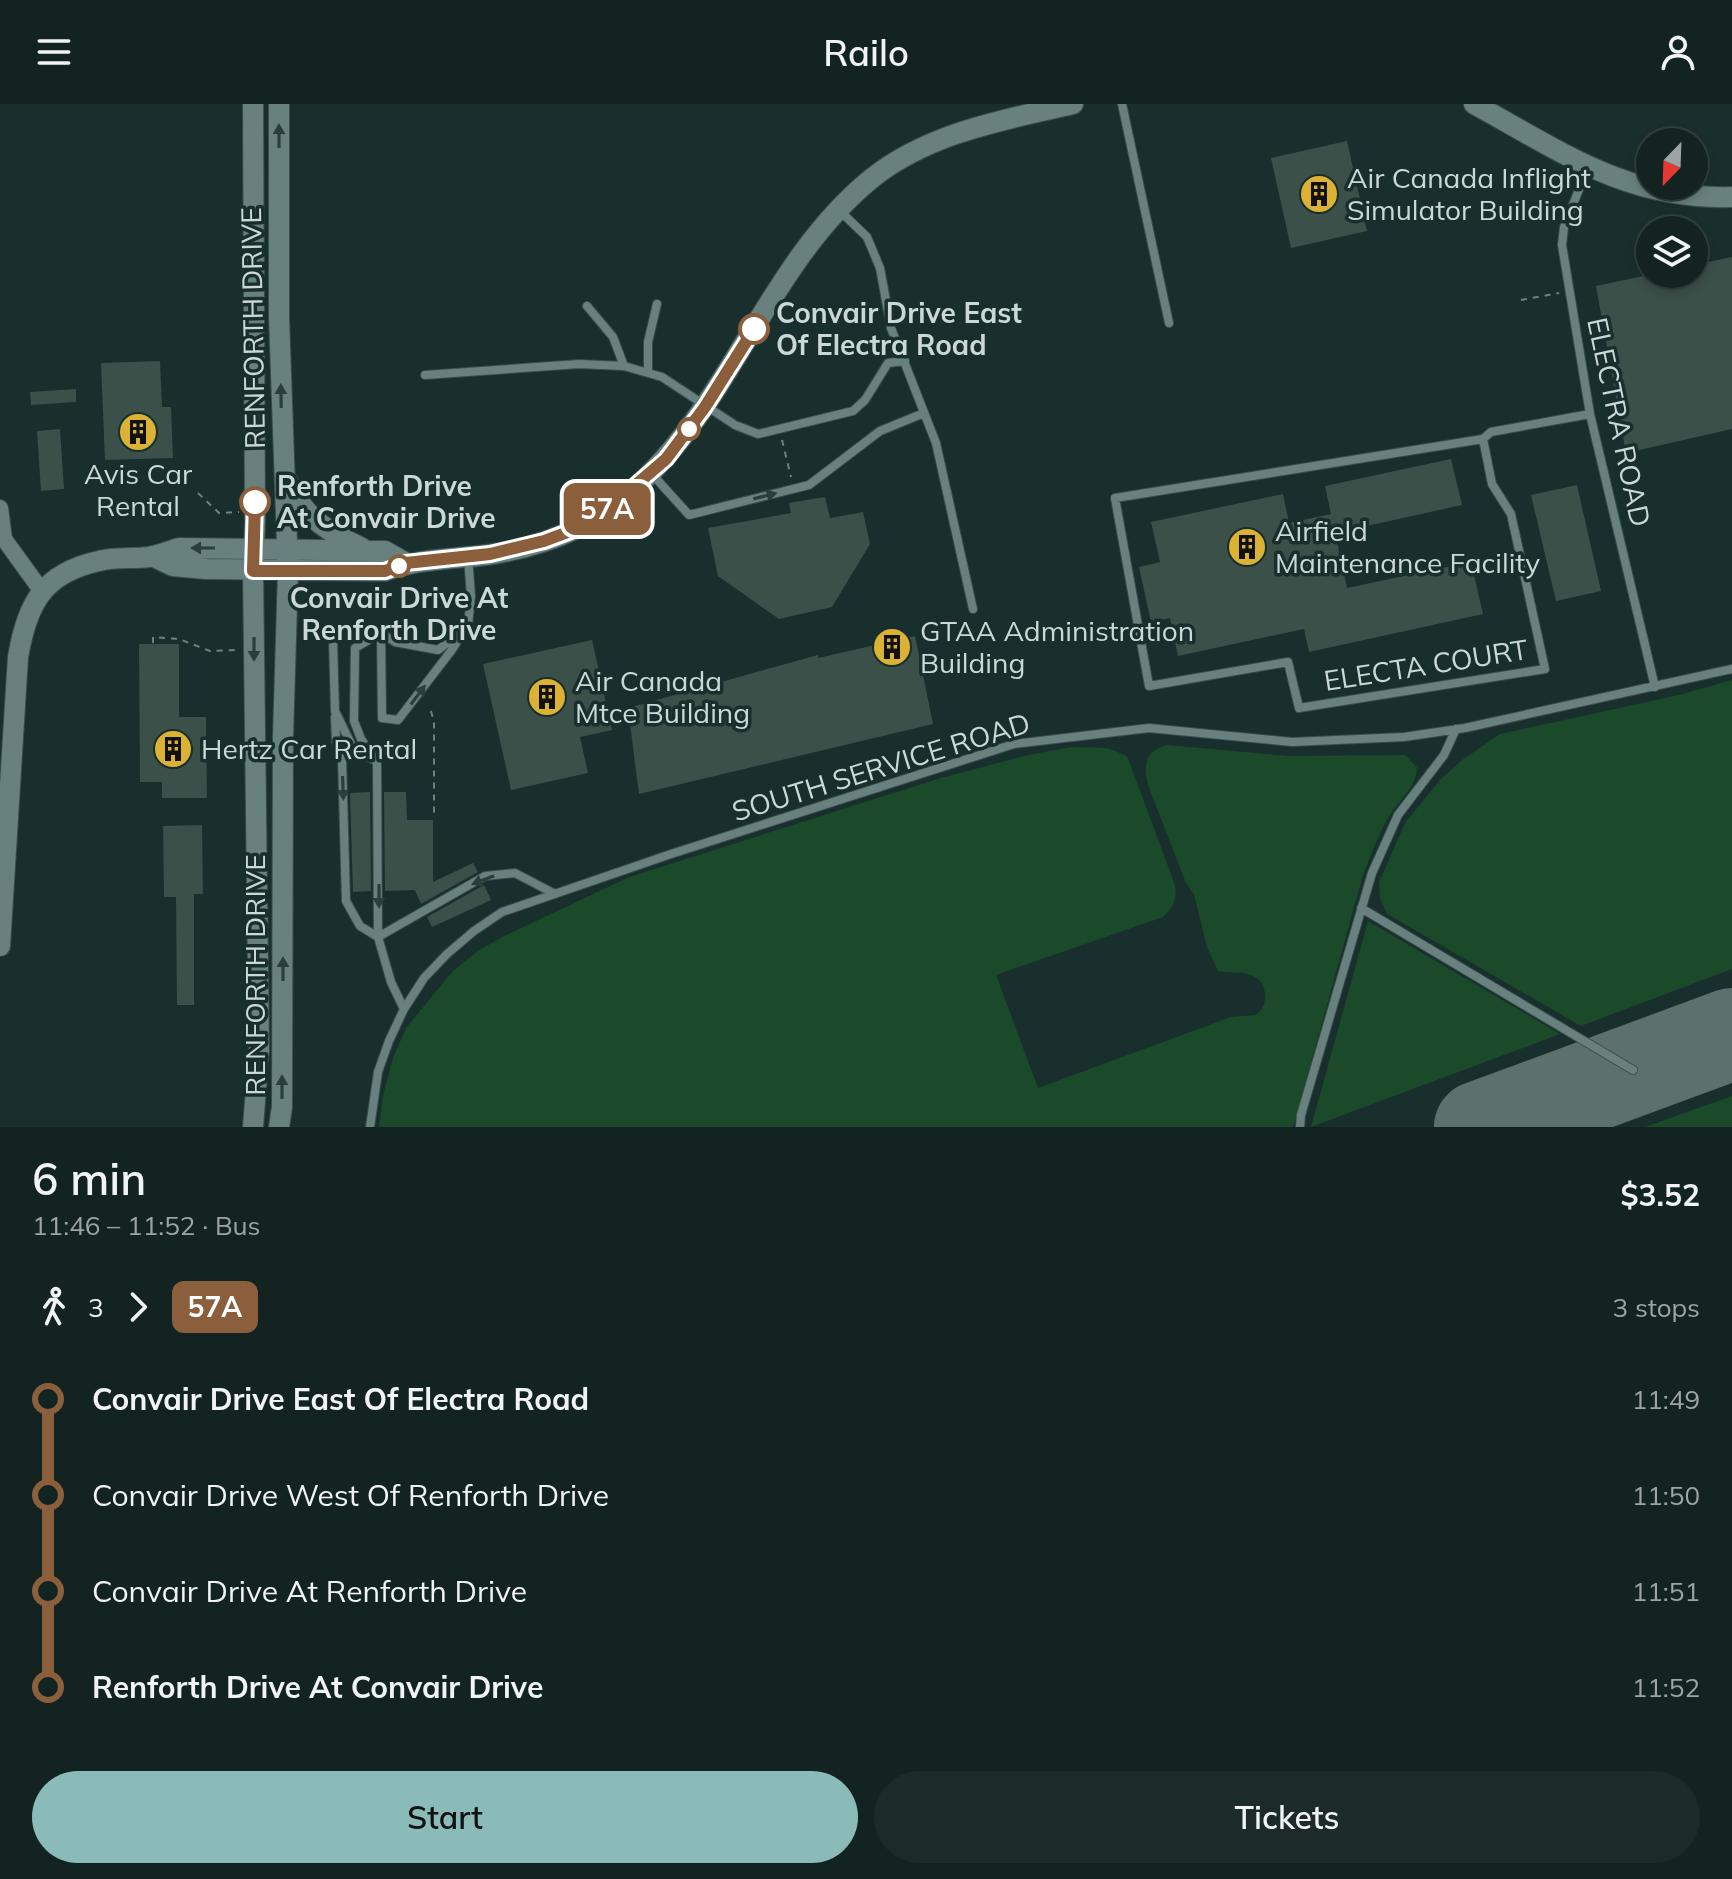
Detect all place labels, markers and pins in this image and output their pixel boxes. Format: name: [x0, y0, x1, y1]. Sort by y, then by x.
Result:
place label: Air Canada Inflight Simulator Building: [1347, 160, 1591, 227]
building icon: Air Canada Inflight Simulator Building: [1298, 173, 1340, 215]
place label: Convair Drive East Of Electra Road: [776, 295, 1022, 362]
marker: Convair Drive East Of Electra Road: [739, 314, 769, 344]
building icon: Avis Car Rental: [117, 411, 159, 453]
unlabelled marker: [678, 418, 700, 440]
place label: Avis Car Rental: [84, 456, 193, 523]
place label: Renforth Drive At Convair Drive: [277, 468, 496, 535]
marker: Renforth Drive At Convair Drive: [240, 487, 270, 517]
place label: Airfield Maintenance Facility: [1275, 513, 1540, 580]
building icon: Airfield Maintenance Facility: [1226, 526, 1268, 568]
marker: Convair Drive At Renforth Drive: [388, 555, 410, 577]
place label: Convair Drive At Renforth Drive: [290, 580, 509, 647]
place label: GTAA Administration Building: [920, 613, 1194, 680]
building icon: GTAA Administration Building: [871, 626, 913, 668]
place label: Air Canada Mtce Building: [575, 663, 750, 730]
building icon: Air Canada Mtce Building: [526, 676, 568, 718]
building icon: Hertz Car Rental: [152, 728, 194, 770]
place label: Hertz Car Rental: [201, 731, 417, 766]

